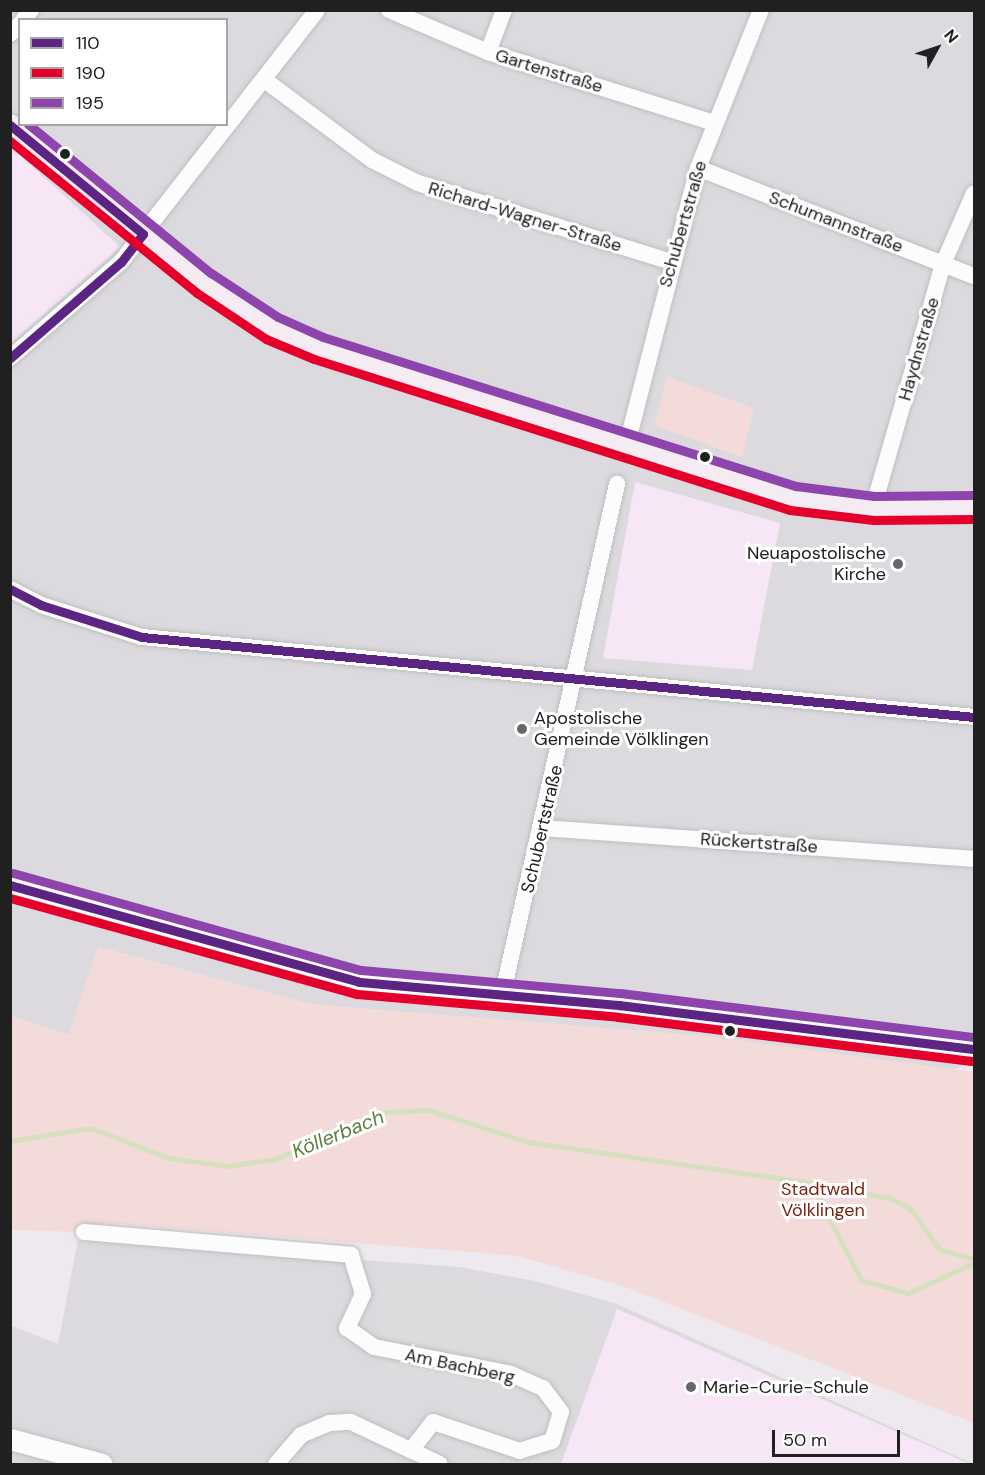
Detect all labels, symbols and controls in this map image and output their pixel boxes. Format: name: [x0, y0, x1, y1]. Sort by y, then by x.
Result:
legend: [18, 18, 228, 126]
north arrow: [907, 18, 967, 78]
text: N: [939, 25, 963, 47]
text: 110: [76, 31, 100, 55]
street label: Gartenstraße: [493, 44, 605, 98]
text: 190: [76, 61, 105, 85]
text: 195: [76, 91, 104, 115]
unlabelled marker: [59, 148, 71, 160]
street label: Schubertstraße: [655, 158, 711, 290]
street label: Richard-Wagner-Straße: [426, 177, 624, 257]
street label: Schumannstraße: [766, 186, 906, 258]
street label: Haydnstraße: [894, 295, 944, 403]
unlabelled marker: [699, 451, 711, 463]
place label: Neuapostolische Kirche: [747, 543, 886, 586]
marker: Neuapostolische Kirche: [891, 557, 905, 571]
place label: Apostolische Gemeinde Völklingen: [534, 708, 709, 750]
marker: Apostolische Gemeinde Völklingen: [515, 722, 529, 736]
street label: Schubertstraße: [517, 763, 567, 895]
street label: Rückertstraße: [700, 828, 818, 858]
unlabelled marker: [724, 1025, 736, 1037]
water label: Köllerbach: [288, 1105, 388, 1163]
park label: Stadtwald Völklingen: [781, 1179, 865, 1222]
street label: Am Bachberg: [403, 1344, 517, 1388]
place label: Marie-Curie-Schule: [703, 1376, 869, 1398]
marker: Marie-Curie-Schule: [684, 1380, 698, 1394]
scale bar: [775, 1418, 902, 1456]
text: 50 m: [783, 1428, 827, 1452]

